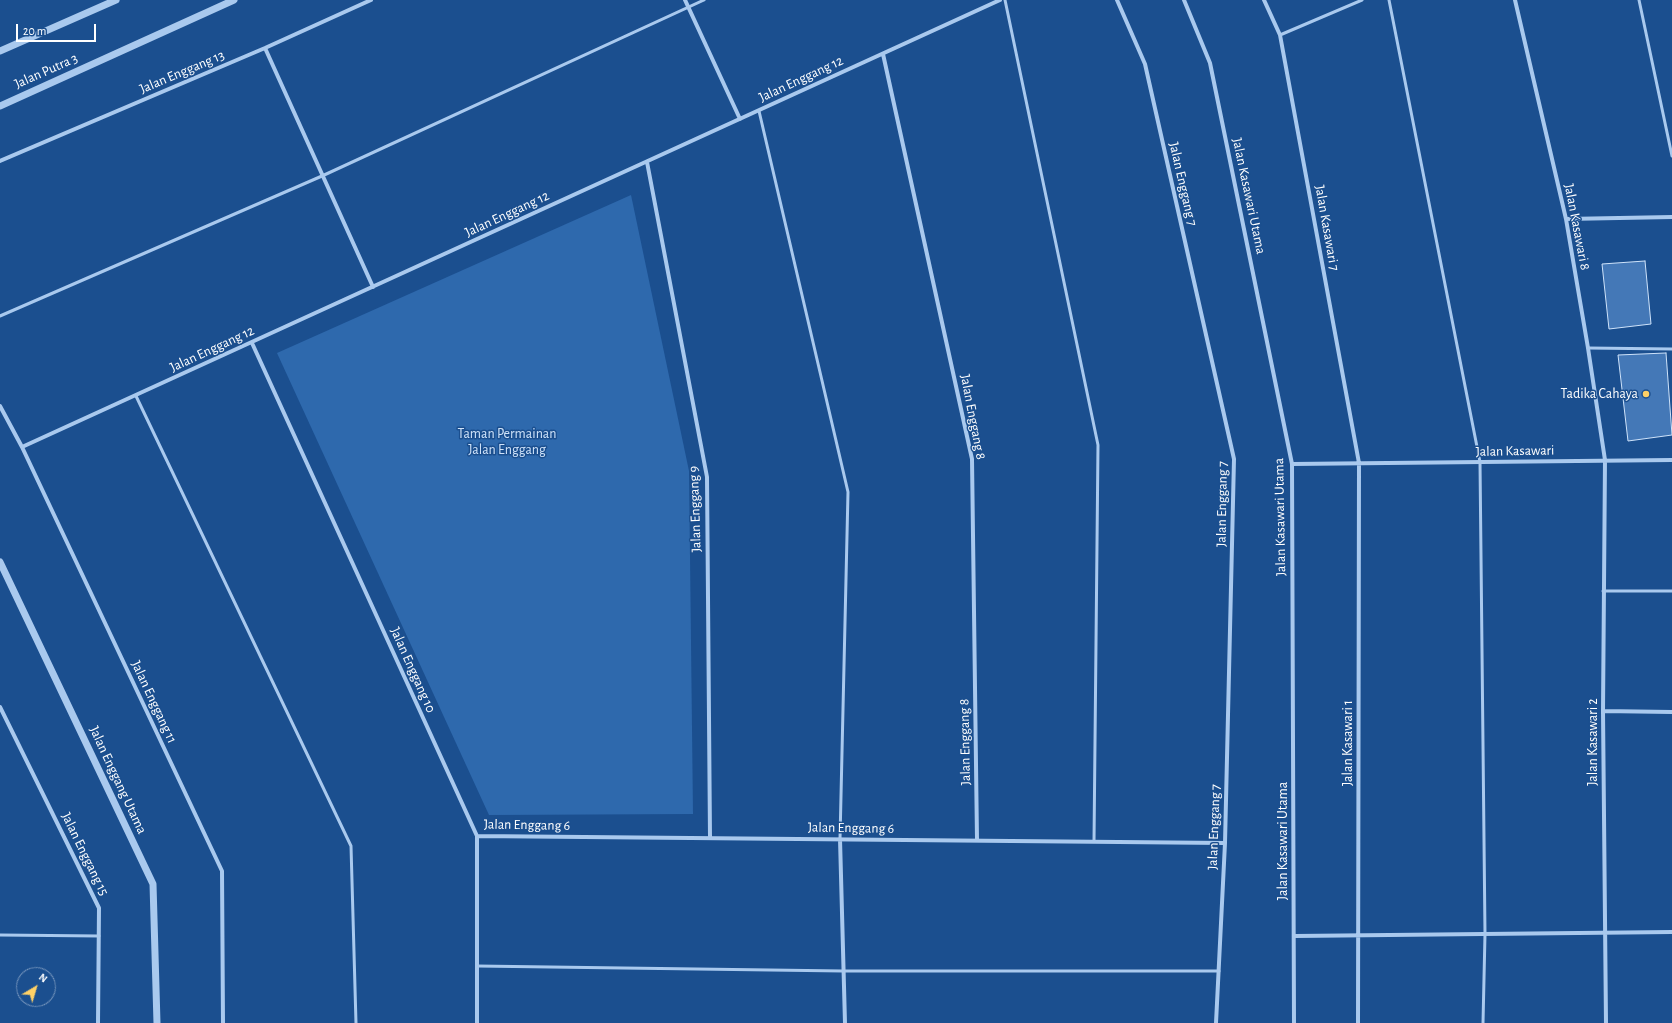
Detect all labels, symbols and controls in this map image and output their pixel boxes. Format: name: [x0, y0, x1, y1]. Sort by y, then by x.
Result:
scale bar: [18, 16, 98, 42]
text: 20 m: [23, 25, 46, 37]
street label: Jalan Enggang 13: [137, 47, 227, 97]
street label: Jalan Putra 3: [12, 50, 80, 92]
street label: Jalan Enggang 12: [756, 52, 846, 106]
street label: Jalan Kasawari Utama: [1228, 136, 1270, 256]
street label: Jalan Enggang 7: [1165, 140, 1201, 228]
street label: Jalan Kasawari 8: [1560, 182, 1594, 272]
street label: Jalan Kasawari 7: [1311, 184, 1343, 272]
street label: Jalan Enggang 12: [462, 187, 552, 241]
street label: Jalan Enggang 12: [167, 322, 257, 376]
street label: Jalan Enggang 8: [957, 373, 989, 461]
place label: Tadika Cahaya: [1561, 386, 1638, 402]
marker: Tadika Cahaya: [1641, 389, 1651, 399]
park label: Taman Permainan Jalan Enggang: [458, 426, 556, 458]
street label: Jalan Kasawari: [1475, 442, 1555, 460]
street label: Jalan Kasawari Utama: [1271, 458, 1289, 576]
street label: Jalan Enggang 7: [1213, 461, 1231, 547]
street label: Jalan Enggang 9: [685, 466, 705, 552]
street label: Jalan Enggang 10: [387, 625, 439, 715]
street label: Jalan Enggang 11: [127, 658, 181, 746]
street label: Jalan Kasawari 2: [1585, 698, 1601, 786]
street label: Jalan Enggang 8: [956, 699, 974, 785]
street label: Jalan Kasawari 1: [1340, 700, 1356, 786]
street label: Jalan Enggang Utama: [86, 723, 150, 837]
street label: Jalan Kasawari Utama: [1275, 782, 1291, 900]
street label: Jalan Enggang 7: [1204, 784, 1224, 870]
street label: Jalan Enggang 15: [58, 810, 112, 898]
street label: Jalan Enggang 6: [484, 816, 570, 834]
street label: Jalan Enggang 6: [808, 819, 894, 837]
north arrow: [16, 967, 56, 1007]
text: N: [37, 971, 49, 985]

